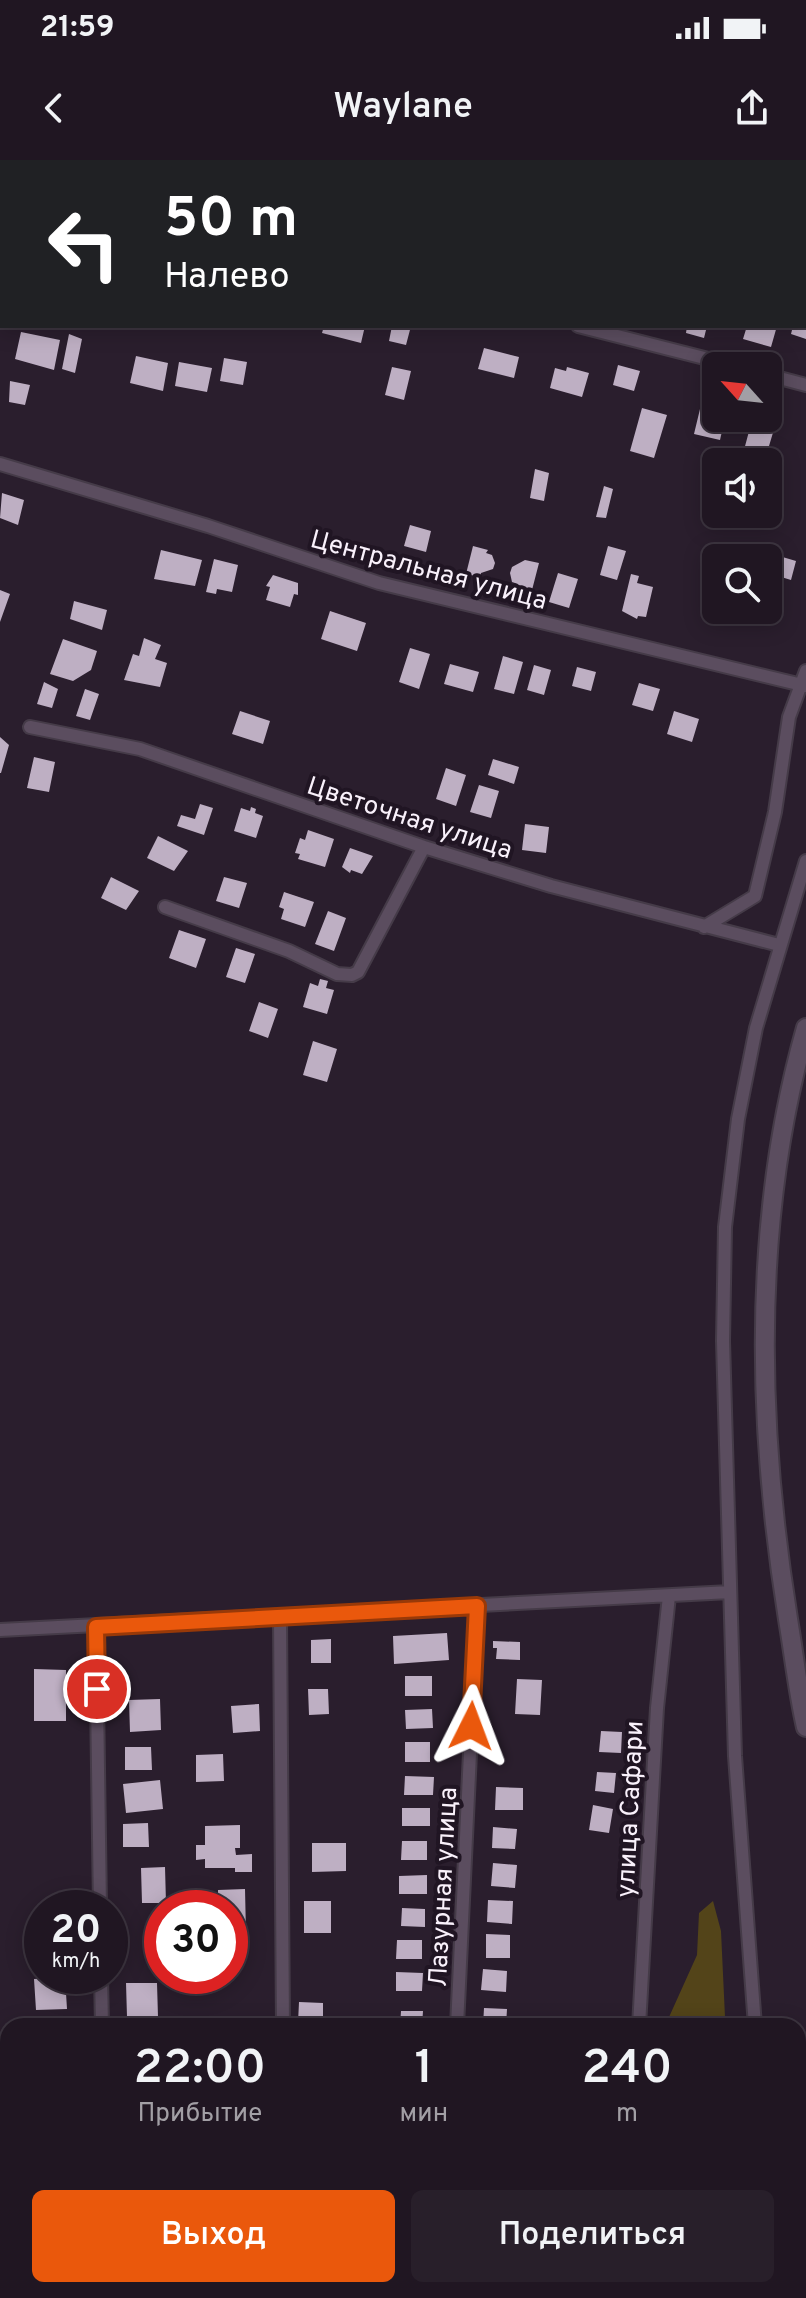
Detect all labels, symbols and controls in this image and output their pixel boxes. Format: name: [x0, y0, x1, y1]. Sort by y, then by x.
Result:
text: 21:59: [40, 10, 114, 47]
text: Waylane: [333, 85, 473, 131]
icon: back: [32, 86, 76, 130]
icon: share: [730, 86, 774, 130]
text: 50 m: [164, 186, 298, 256]
icon: left: [32, 192, 136, 296]
text: Налево: [164, 255, 290, 301]
north arrow: [702, 352, 782, 432]
map controls: [702, 352, 782, 624]
button: sound: [702, 448, 782, 528]
street label: Центральная улица: [306, 524, 550, 619]
button: search: [702, 544, 782, 624]
street label: Цветочная улица: [302, 771, 516, 868]
pin: [63, 1655, 131, 1723]
icon: arrive: [75, 1667, 119, 1711]
position arrow: [429, 1684, 513, 1768]
street label: улица Сафари: [610, 1720, 653, 1898]
street label: Лазурная улица: [423, 1786, 466, 1988]
speed limit sign: 30: [144, 1890, 248, 1994]
text: 20: [51, 1907, 101, 1957]
text: km/h: [52, 1949, 100, 1975]
text: 22:00: [133, 2040, 266, 2100]
text: 1: [414, 2040, 433, 2100]
text: 240: [582, 2040, 673, 2100]
text: Прибытие: [137, 2098, 262, 2131]
text: мин: [400, 2098, 448, 2131]
text: m: [616, 2098, 638, 2131]
button: Выход: [32, 2190, 395, 2282]
button: Поделиться: [411, 2190, 774, 2282]

